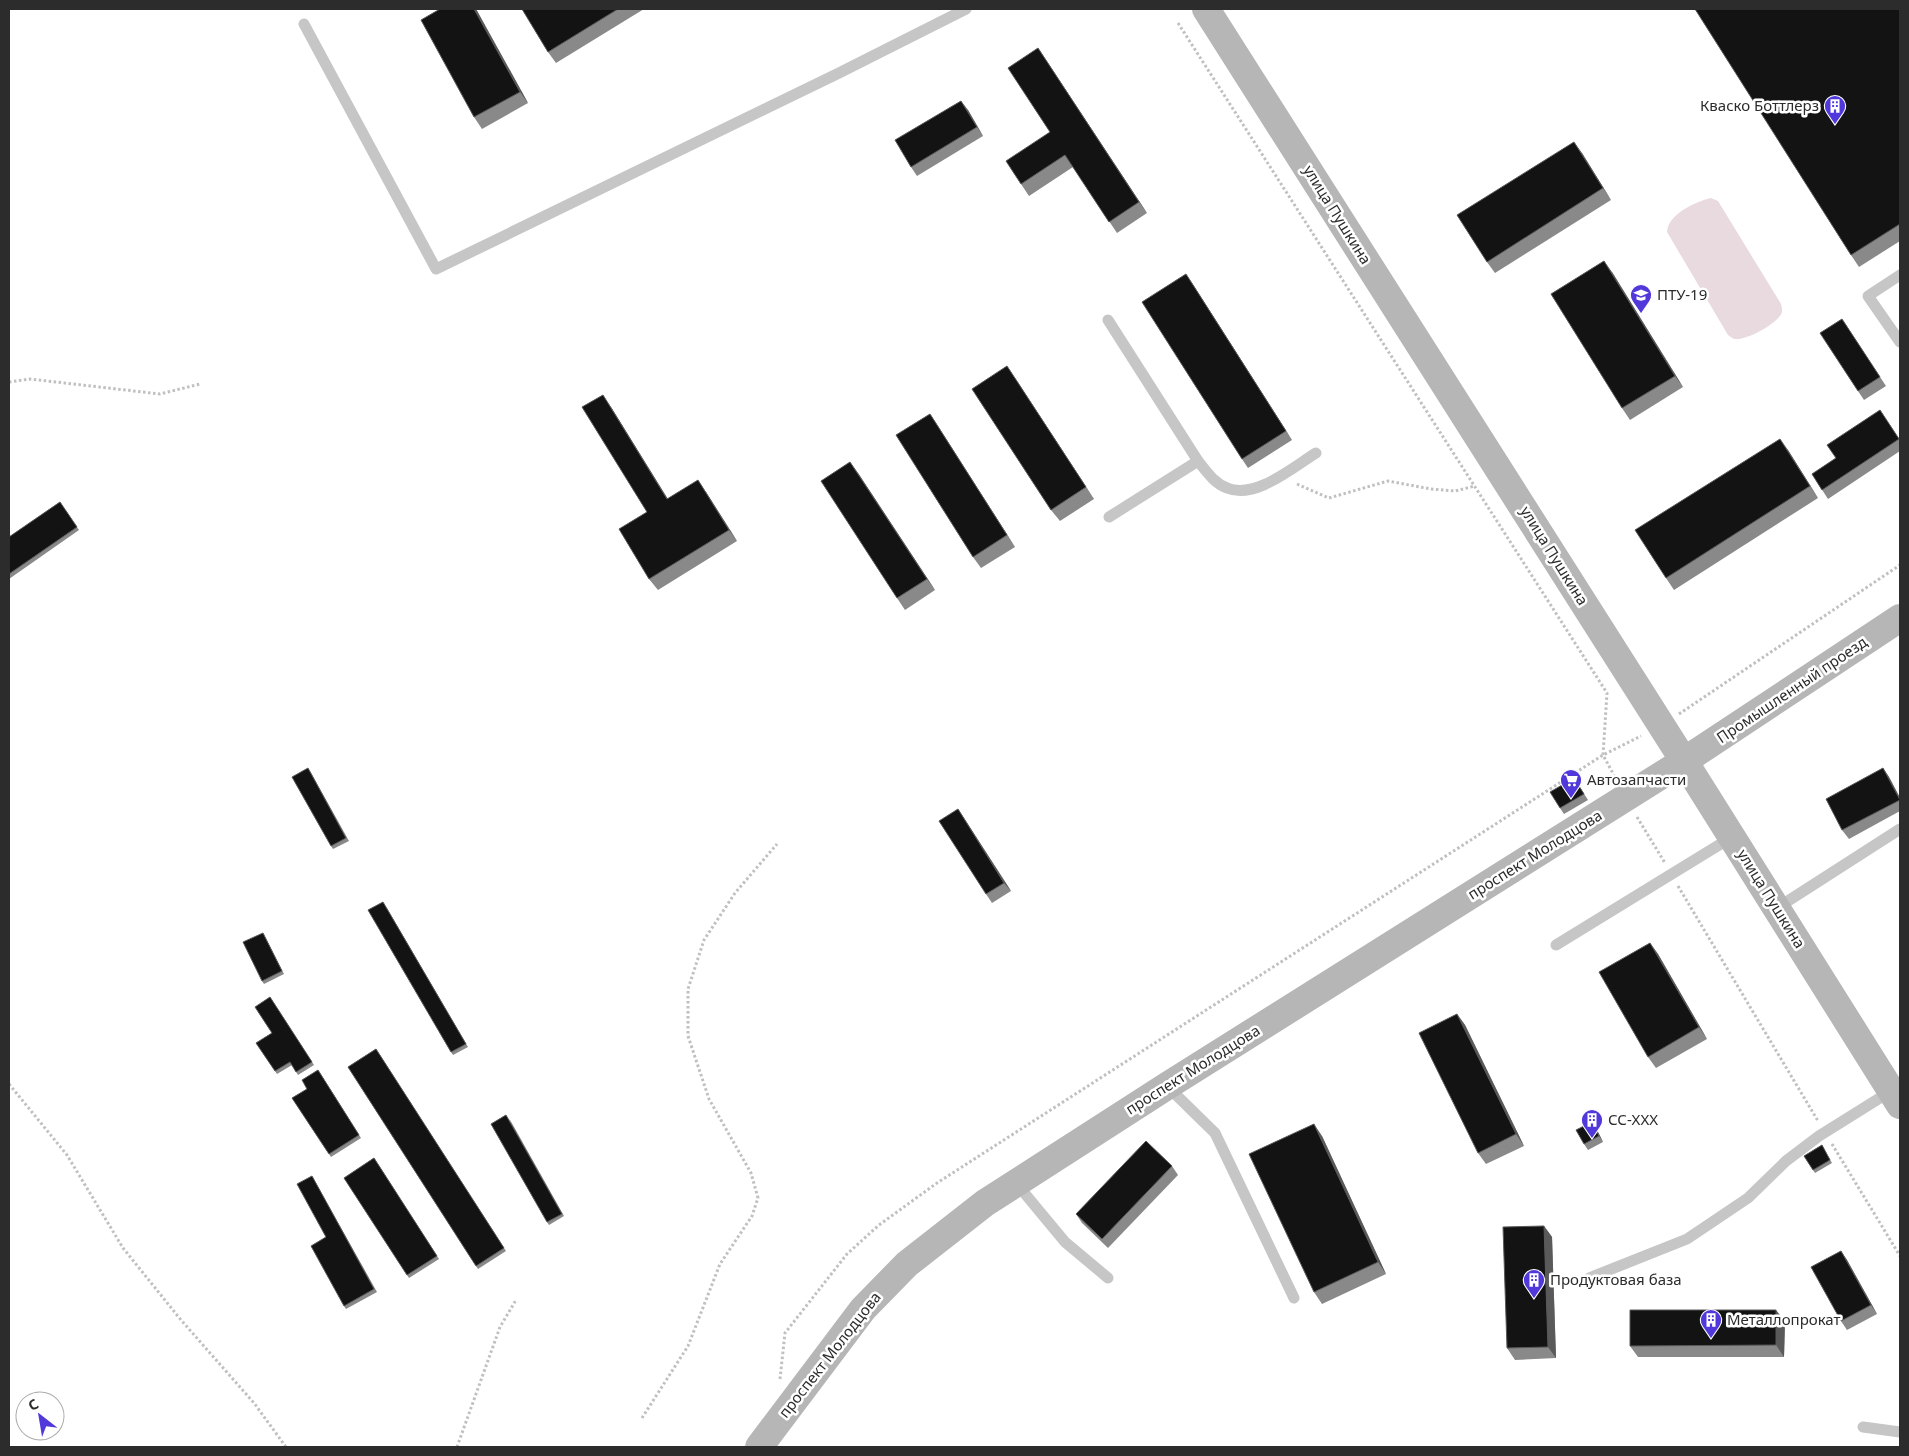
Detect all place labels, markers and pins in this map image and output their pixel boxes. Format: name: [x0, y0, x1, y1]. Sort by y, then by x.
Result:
building icon: Кваско Боттлерз: [1823, 94, 1847, 125]
place label: Кваско Боттлерз: [1700, 95, 1819, 115]
school or university icon: ПТУ-19: [1629, 283, 1653, 314]
place label: ПТУ-19: [1657, 284, 1707, 304]
supermarket icon: Автозапчасти: [1559, 768, 1583, 799]
place label: Автозапчасти: [1587, 769, 1686, 789]
building icon: СС-ХХХ: [1580, 1108, 1604, 1139]
place label: СС-ХХХ: [1608, 1109, 1658, 1129]
building icon: Продуктовая база: [1522, 1268, 1546, 1299]
place label: Продуктовая база: [1550, 1269, 1682, 1289]
building icon: Металлопрокат: [1699, 1308, 1723, 1339]
place label: Металлопрокат: [1727, 1309, 1841, 1329]

